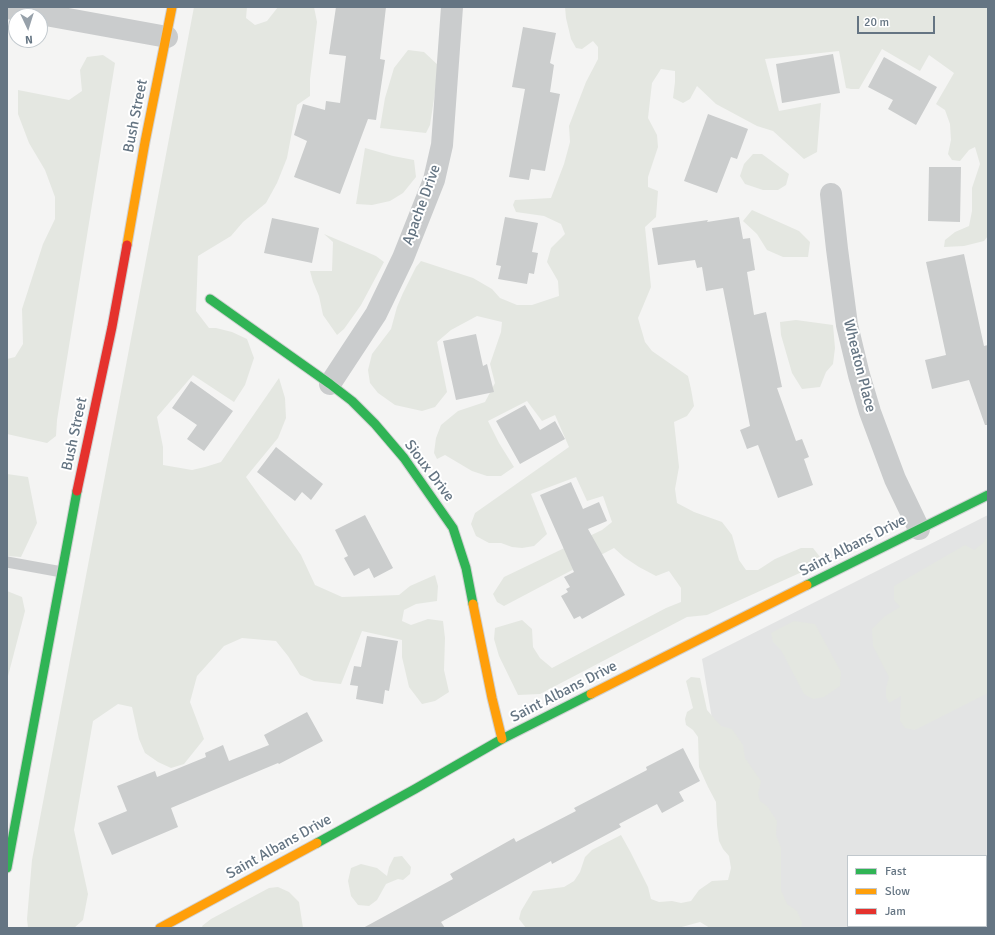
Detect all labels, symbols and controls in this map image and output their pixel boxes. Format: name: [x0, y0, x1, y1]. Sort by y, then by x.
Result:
north arrow: [8, 8, 48, 48]
scale bar: [859, 8, 937, 34]
text: 20 m: [864, 15, 889, 30]
text: N: [25, 33, 33, 46]
street label: Bush Street: [120, 78, 152, 154]
street label: Apache Drive: [399, 162, 445, 248]
street label: Wheaton Place: [839, 318, 879, 414]
street label: Bush Street: [58, 396, 92, 472]
street label: Sioux Drive: [400, 437, 458, 505]
street label: Saint Albans Drive: [797, 511, 909, 581]
street label: Saint Albans Drive: [508, 657, 620, 727]
street label: Saint Albans Drive: [223, 811, 335, 883]
legend: [847, 855, 987, 927]
text: Fast: [885, 864, 906, 879]
text: Slow: [885, 884, 910, 899]
text: Jam: [885, 904, 906, 919]

